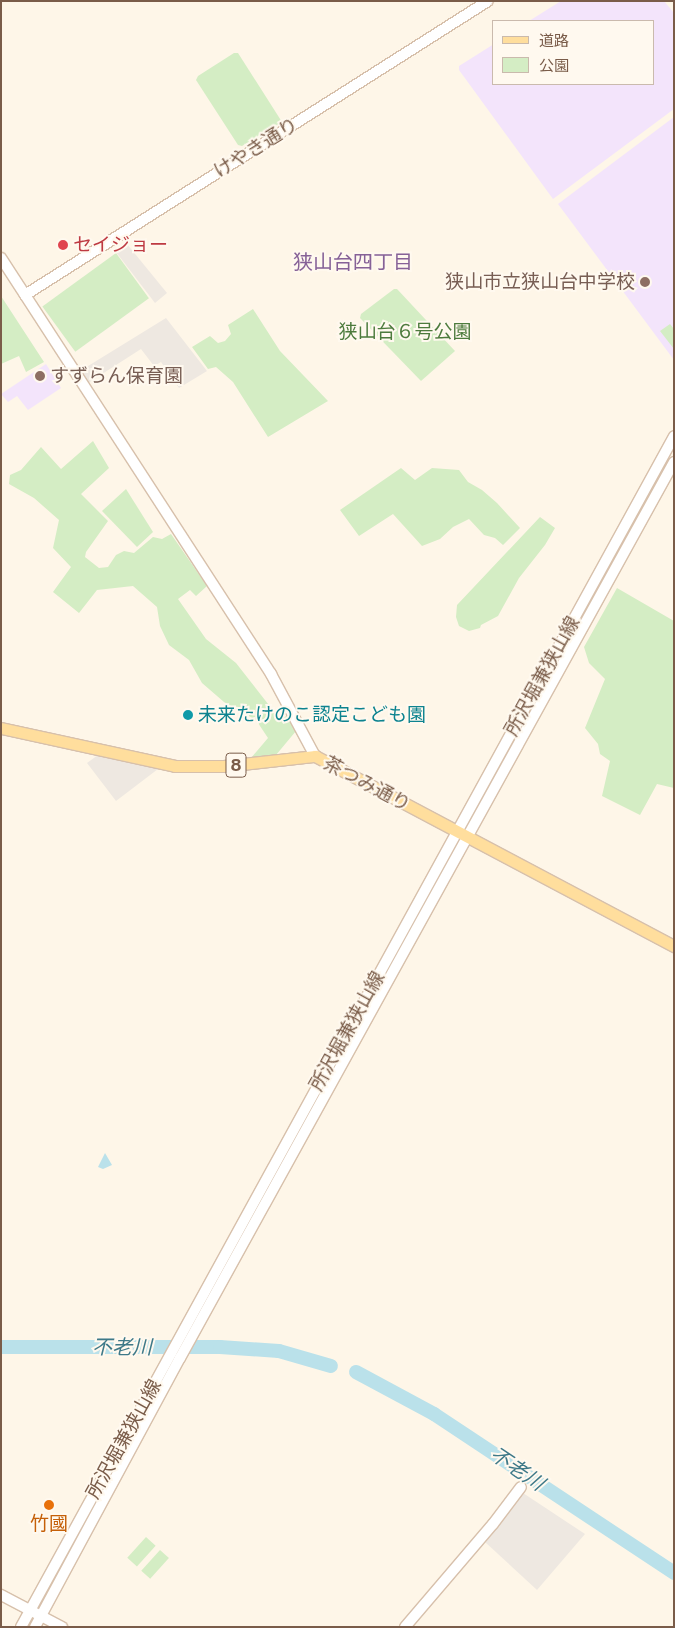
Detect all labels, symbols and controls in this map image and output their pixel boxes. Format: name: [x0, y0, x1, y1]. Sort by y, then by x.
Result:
legend: [492, 20, 655, 85]
text: 道路: [539, 32, 569, 50]
text: 公園: [539, 57, 569, 75]
street label: けやき通り: [210, 113, 302, 183]
place label: セイジョー: [73, 234, 168, 256]
marker: セイジョー: [57, 239, 69, 251]
district label: 狭山台四丁目: [293, 250, 413, 274]
place label: 狭山市立狭山台中学校: [445, 271, 635, 293]
marker: 狭山市立狭山台中学校: [639, 276, 651, 288]
park label: 狭山台６号公園: [339, 321, 471, 343]
place label: すずらん保育園: [50, 365, 183, 387]
marker: すずらん保育園: [34, 370, 46, 382]
street label: 所沢堀兼狭山線: [500, 612, 584, 740]
place label: 未来たけのこ認定こども園: [198, 704, 426, 726]
marker: 未来たけのこ認定こども園: [182, 709, 194, 721]
road number: 8: [225, 750, 247, 780]
street label: 茶つみ通り: [320, 752, 414, 816]
street label: 所沢堀兼狭山線: [305, 967, 389, 1095]
water label: 不老川: [92, 1335, 152, 1359]
street label: 所沢堀兼狭山線: [82, 1375, 166, 1503]
water label: 不老川: [485, 1442, 549, 1496]
marker: 竹國: [43, 1499, 55, 1511]
place label: 竹國: [30, 1513, 68, 1535]

